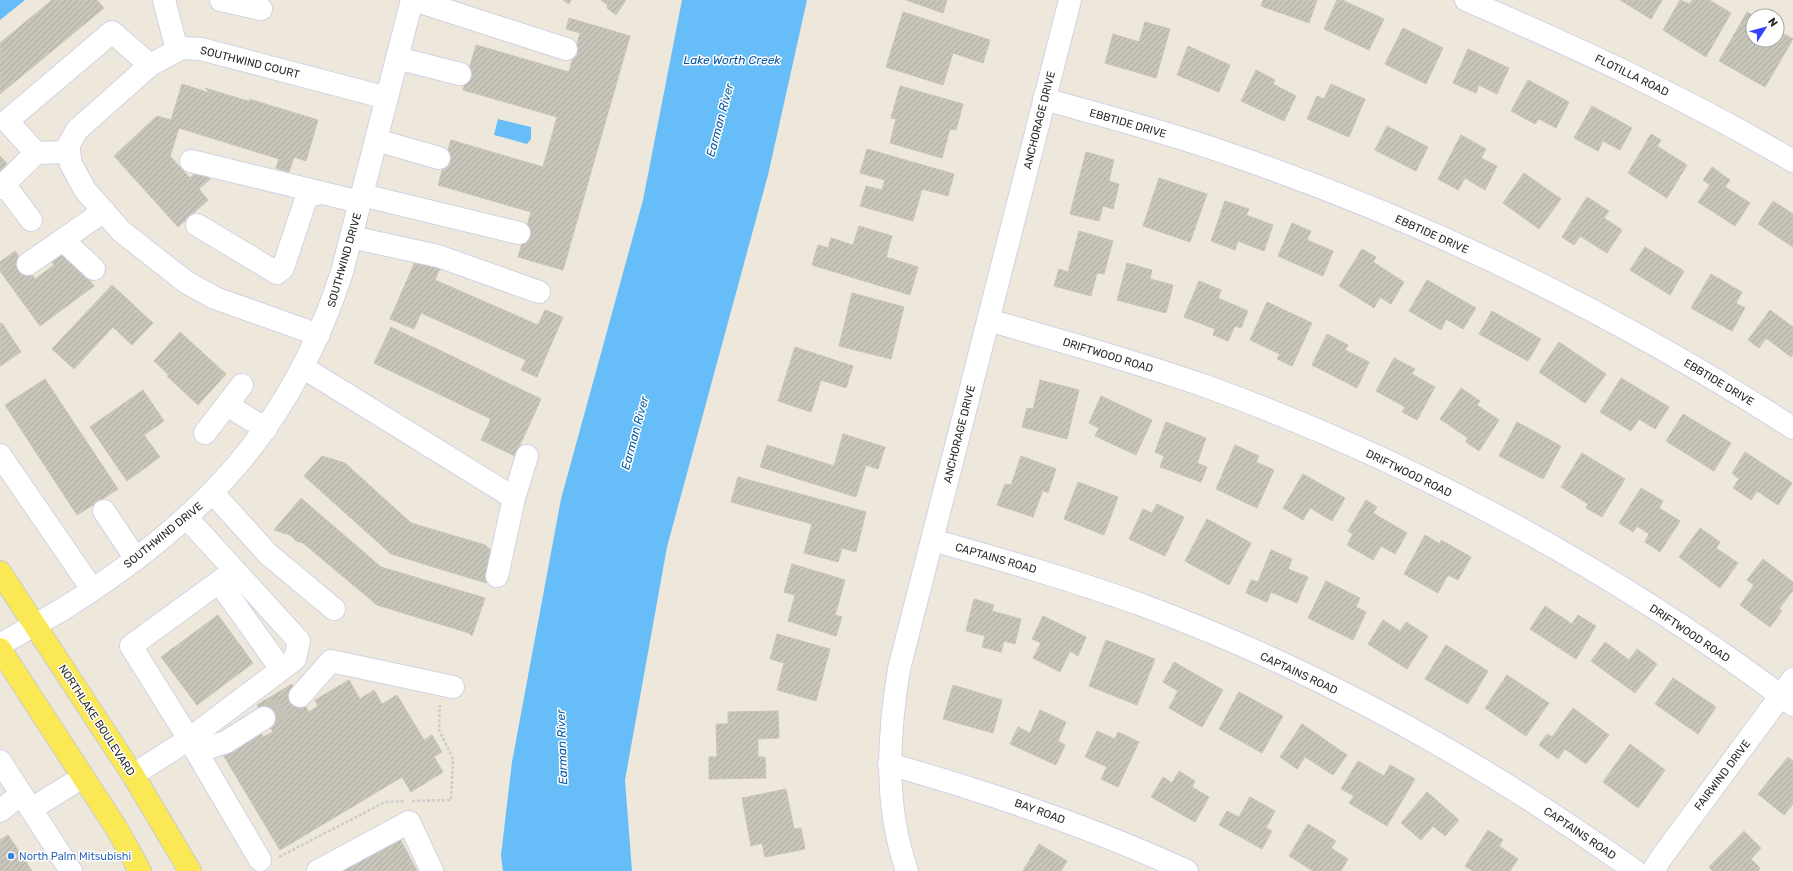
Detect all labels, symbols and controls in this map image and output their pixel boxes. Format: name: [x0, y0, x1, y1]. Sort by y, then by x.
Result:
north arrow: [1745, 8, 1785, 48]
text: N: [1765, 15, 1780, 30]
street label: SOUTHWIND COURT: [199, 44, 302, 81]
street label: FLOTILLA ROAD: [1593, 52, 1671, 99]
water label: Lake Worth Creek: [683, 53, 781, 67]
street label: ANCHORAGE DRIVE: [1021, 69, 1058, 170]
water label: Earman River: [703, 81, 737, 158]
street label: EBBTIDE DRIVE: [1088, 106, 1168, 141]
street label: SOUTHWIND DRIVE: [325, 211, 364, 309]
street label: EBBTIDE DRIVE: [1393, 212, 1471, 257]
street label: DRIFTWOOD ROAD: [1061, 336, 1155, 375]
street label: EBBTIDE DRIVE: [1681, 356, 1756, 409]
street label: ANCHORAGE DRIVE: [941, 383, 978, 484]
water label: Earman River: [618, 394, 652, 471]
street label: DRIFTWOOD ROAD: [1364, 447, 1454, 500]
street label: SOUTHWIND DRIVE: [121, 499, 206, 571]
street label: CAPTAINS ROAD: [954, 541, 1038, 576]
street label: DRIFTWOOD ROAD: [1647, 602, 1732, 665]
street label: CAPTAINS ROAD: [1258, 650, 1340, 697]
street label: NORTHLAKE BOULEVARD: [56, 662, 137, 778]
water label: Earman River: [554, 709, 570, 785]
street label: FAIRWIND DRIVE: [1692, 737, 1753, 813]
street label: BAY ROAD: [1013, 796, 1067, 827]
street label: CAPTAINS ROAD: [1541, 804, 1618, 862]
place label: North Palm Mitsubishi: [19, 850, 131, 863]
marker: North Palm Mitsubishi: [6, 851, 16, 861]

